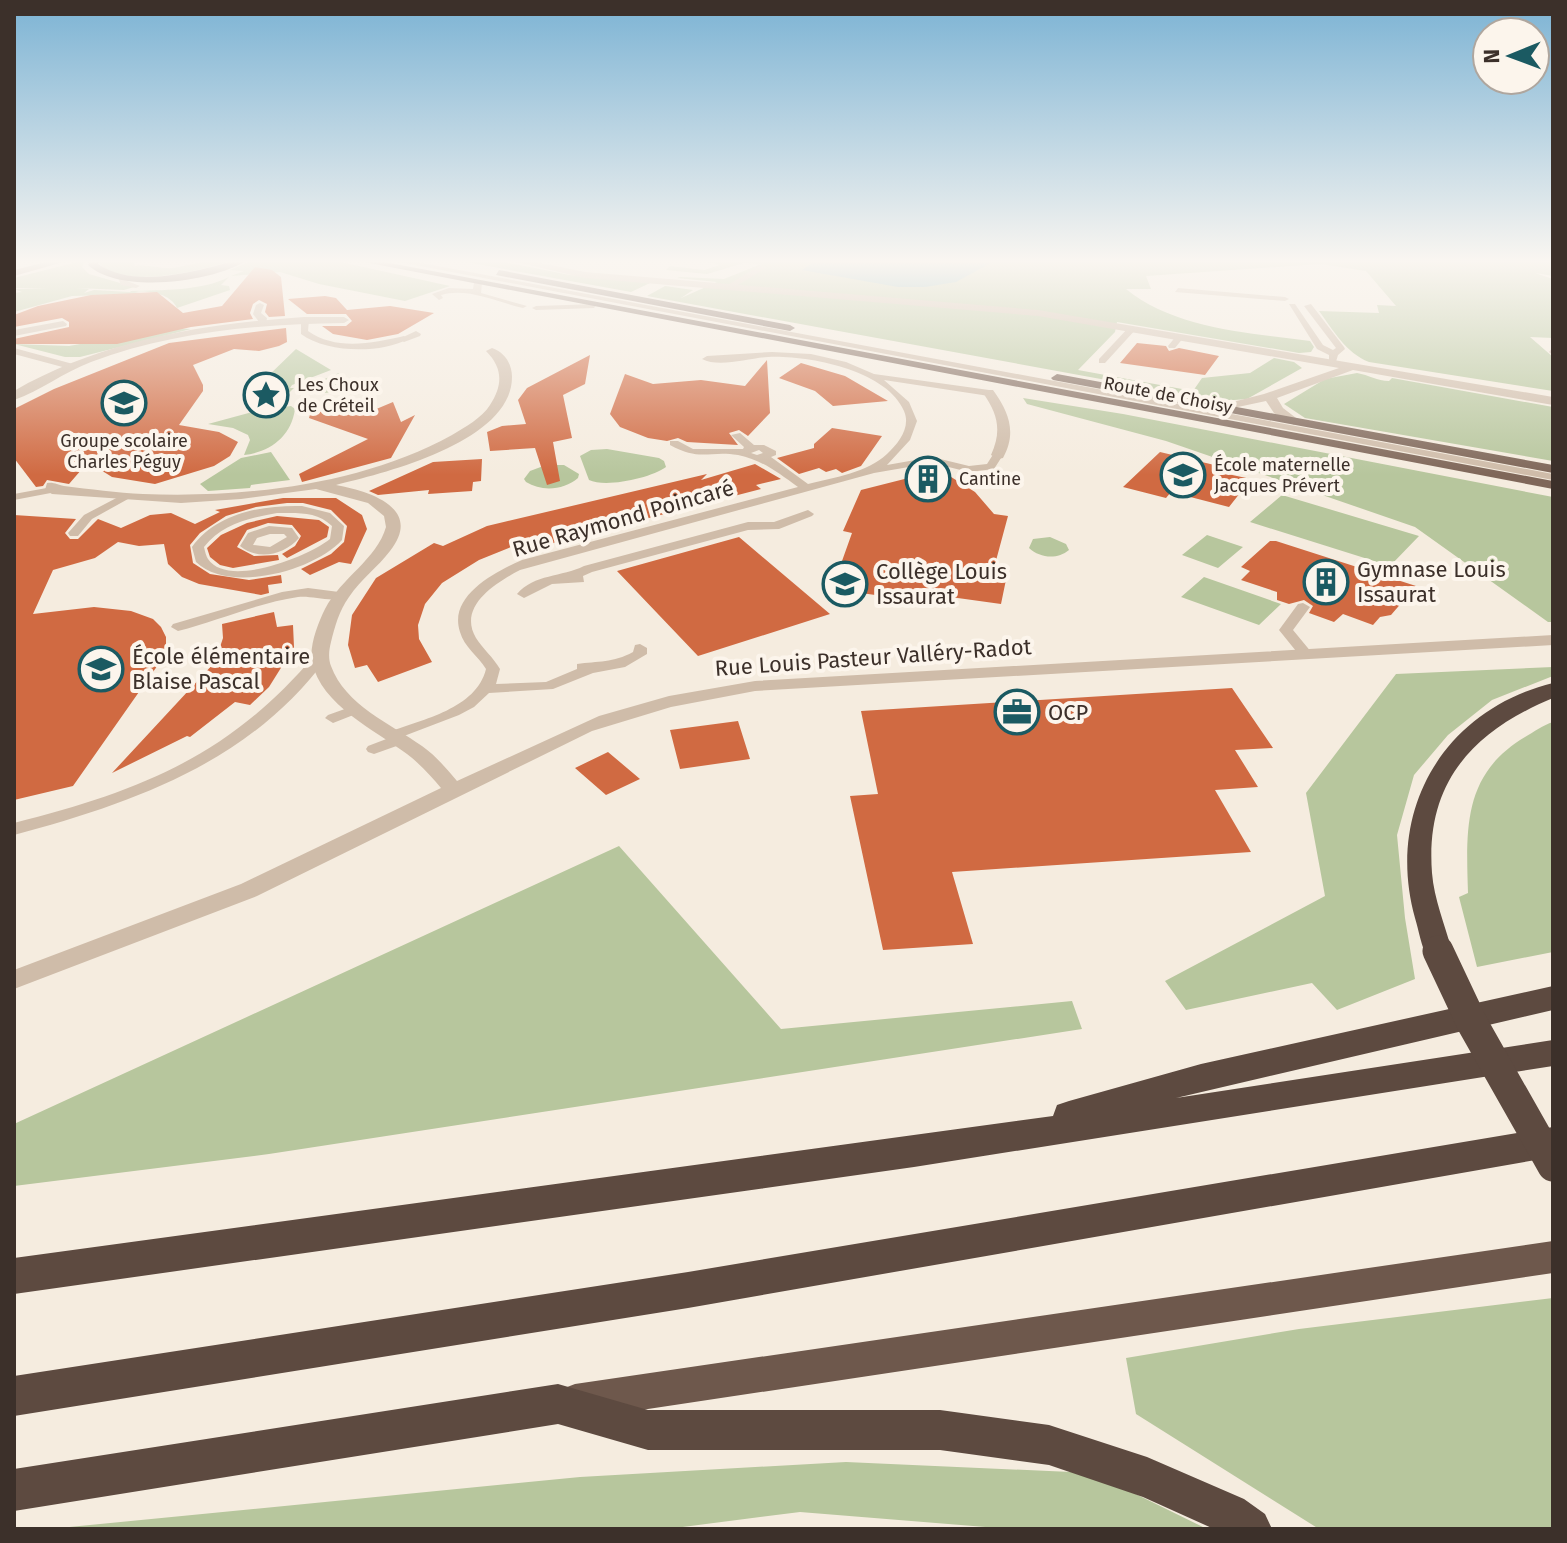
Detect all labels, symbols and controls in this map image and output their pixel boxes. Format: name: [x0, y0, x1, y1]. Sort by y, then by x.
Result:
north arrow: [1471, 16, 1551, 96]
text: N: [1478, 49, 1505, 64]
place icon: Les Choux de Créteil: [242, 371, 290, 419]
street label: Route de Choisy: [1102, 372, 1234, 418]
place label: Les Choux de Créteil: [297, 374, 379, 417]
school or university icon: Groupe scolaire Charles Péguy: [100, 379, 148, 427]
place label: Groupe scolaire Charles Péguy: [60, 430, 188, 473]
school or university icon: École maternelle Jacques Prévert: [1159, 451, 1207, 499]
place label: École maternelle Jacques Prévert: [1214, 453, 1351, 497]
building icon: Cantine: [904, 455, 952, 503]
place label: Cantine: [959, 468, 1021, 490]
street label: Rue Raymond Poincaré: [509, 474, 737, 563]
place label: Gymnase Louis Issaurat: [1357, 556, 1506, 608]
place label: Collège Louis Issaurat: [876, 558, 1007, 610]
building icon: Gymnase Louis Issaurat: [1302, 558, 1350, 606]
school or university icon: Collège Louis Issaurat: [821, 560, 869, 608]
street label: Rue Louis Pasteur Valléry-Radot: [714, 633, 1032, 682]
place label: École élémentaire Blaise Pascal: [132, 643, 310, 695]
school or university icon: École élémentaire Blaise Pascal: [77, 645, 125, 693]
office icon: OCP: [993, 688, 1041, 736]
place label: OCP: [1048, 699, 1089, 726]

